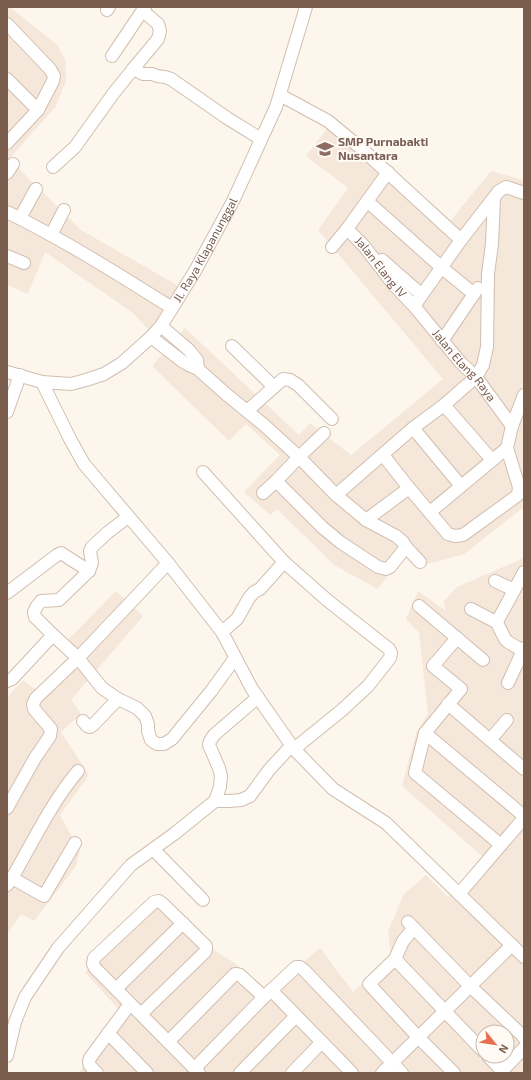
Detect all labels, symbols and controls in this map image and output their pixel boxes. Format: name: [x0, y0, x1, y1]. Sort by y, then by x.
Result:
place label: SMP Purnabakti Nusantara: [338, 134, 428, 162]
school or university icon: SMP Purnabakti Nusantara: [315, 139, 335, 159]
street label: Jl. Raya Klapanunggal: [170, 195, 240, 304]
street label: Jalan Elang IV: [353, 233, 411, 300]
street label: Jalan Elang Raya: [430, 326, 499, 404]
north arrow: [475, 1024, 515, 1064]
text: N: [496, 1043, 512, 1056]

